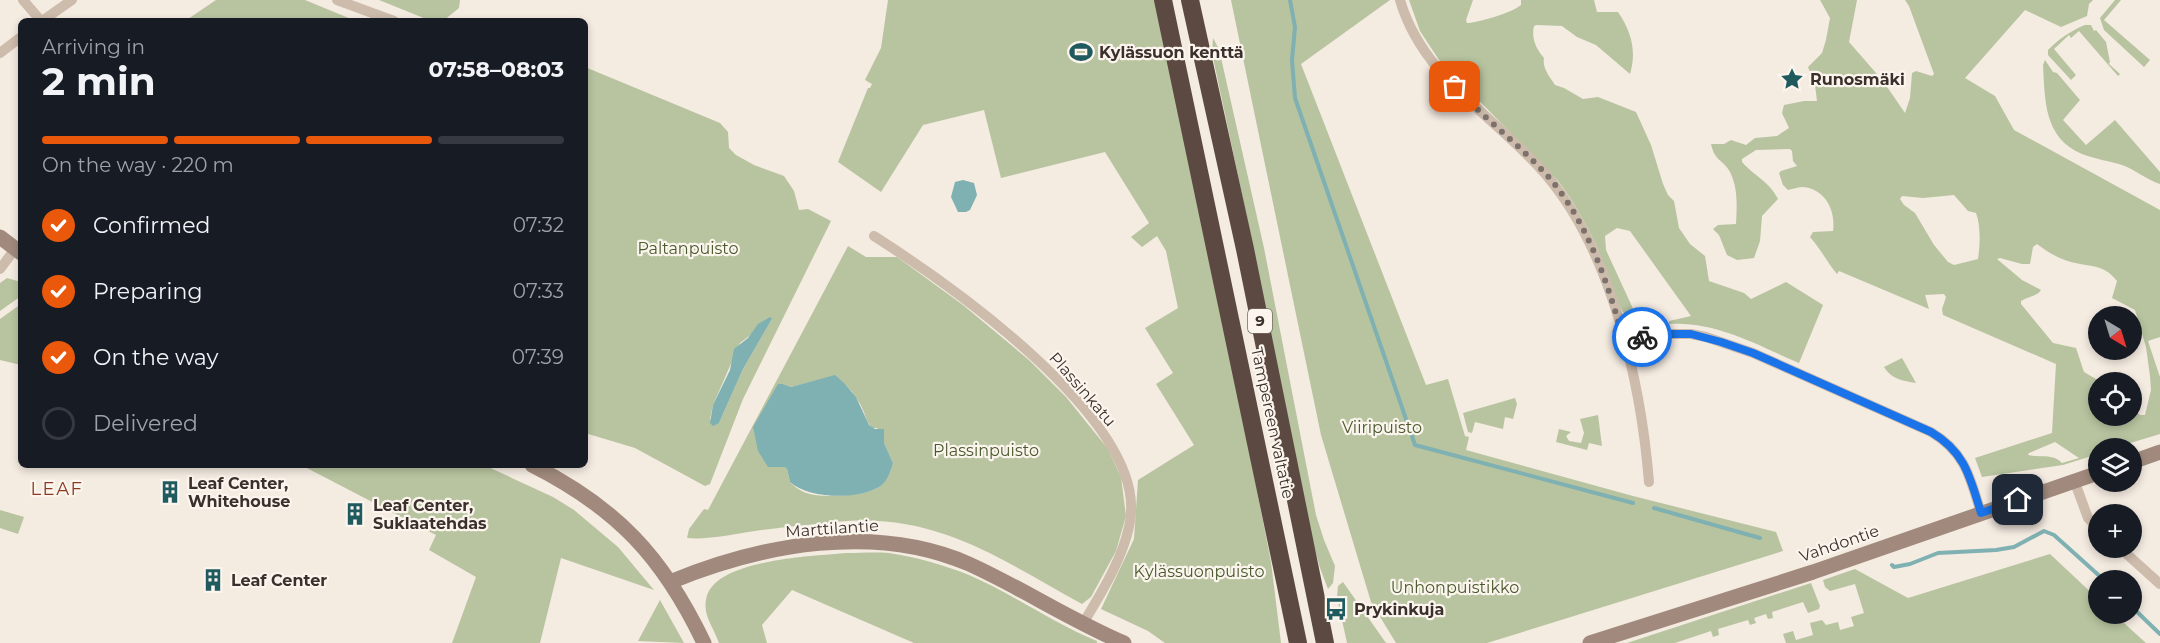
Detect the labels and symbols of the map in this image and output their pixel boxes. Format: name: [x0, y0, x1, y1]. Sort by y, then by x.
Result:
sports icon: Kylässuon kenttä: [1068, 39, 1094, 65]
place label: Kylässuon kenttä: [1099, 43, 1244, 62]
pin: [1429, 61, 1480, 112]
place icon: Runosmäki: [1779, 66, 1805, 92]
place label: Runosmäki: [1810, 70, 1905, 89]
park label: Paltanpuisto: [637, 239, 739, 258]
north arrow: [2088, 306, 2142, 360]
courier: [1612, 307, 1672, 367]
road number: 9: [1248, 309, 1272, 333]
street label: Tampereen valtatie: [1247, 346, 1298, 501]
street label: Plassinkatu: [1045, 348, 1120, 430]
park label: Viiripuisto: [1342, 418, 1422, 437]
park label: Plassinpuisto: [933, 441, 1039, 460]
place label: Leaf Center, Whitehouse: [188, 474, 290, 511]
pin: [1992, 474, 2043, 525]
district label: LEAF: [31, 478, 83, 500]
building icon: Leaf Center, Whitehouse: [157, 479, 183, 505]
place label: Leaf Center, Suklaatehdas: [373, 496, 487, 533]
building icon: Leaf Center, Suklaatehdas: [342, 501, 368, 527]
street label: Marttilantie: [785, 516, 879, 541]
street label: Vahdontie: [1797, 521, 1881, 566]
park label: Kylässuonpuisto: [1134, 562, 1264, 581]
building icon: Leaf Center: [200, 567, 226, 593]
place label: Leaf Center: [231, 571, 327, 590]
park label: Unhonpuistikko: [1391, 578, 1519, 597]
bus stop icon: Prykinkuja: [1323, 596, 1349, 622]
place label: Prykinkuja: [1354, 600, 1444, 619]

